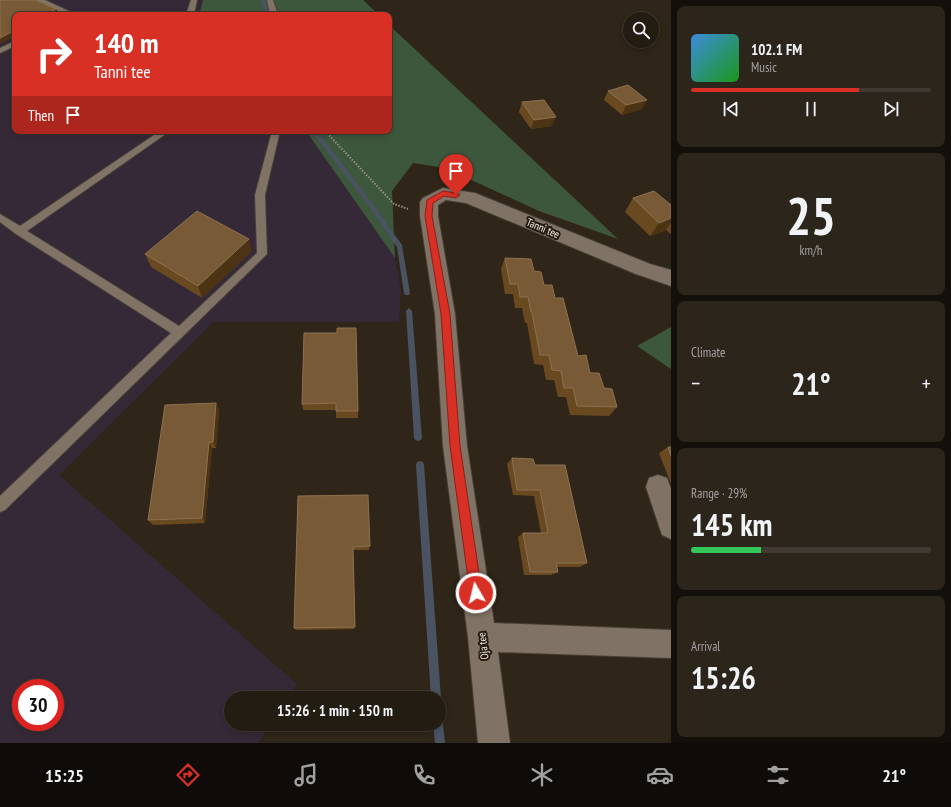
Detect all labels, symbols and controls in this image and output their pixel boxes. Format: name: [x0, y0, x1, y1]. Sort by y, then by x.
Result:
map controls: [623, 12, 659, 48]
button: search: [623, 12, 659, 48]
text: 140 m: [94, 24, 158, 61]
icon: right: [28, 28, 80, 80]
text: 102.1 FM: [751, 40, 802, 59]
text: Music: [751, 59, 777, 76]
text: Tanni tee: [94, 60, 151, 83]
icon: previous: [720, 98, 742, 120]
icon: pause: [800, 98, 822, 120]
icon: next: [880, 98, 902, 120]
icon: arrive: [62, 104, 84, 126]
text: Then: [28, 106, 54, 125]
pin: [439, 154, 473, 195]
icon: arrive: [445, 160, 467, 182]
text: 25: [786, 182, 836, 249]
street label: Tanni tee: [524, 215, 562, 241]
text: km/h: [799, 242, 823, 259]
text: Climate: [691, 344, 725, 361]
text: 21°: [791, 364, 831, 403]
text: −: [691, 369, 700, 397]
text: +: [922, 369, 931, 397]
text: Range · 29%: [691, 485, 747, 502]
text: 145 km: [691, 505, 772, 544]
position arrow: [455, 572, 497, 614]
street label: Oja tee: [474, 631, 492, 660]
text: Arrival: [691, 638, 720, 655]
text: 15:26: [691, 658, 756, 697]
speed limit sign: 30: [12, 679, 64, 731]
text: 15:26 · 1 min · 150 m: [277, 701, 393, 720]
icon: directions: [174, 761, 202, 789]
icon: music: [292, 761, 320, 789]
icon: phone: [410, 761, 438, 789]
icon: climate: [528, 761, 556, 789]
icon: car: [646, 761, 674, 789]
icon: filters: [764, 761, 792, 789]
text: 15:25: [45, 764, 84, 787]
text: 21°: [882, 764, 906, 787]

